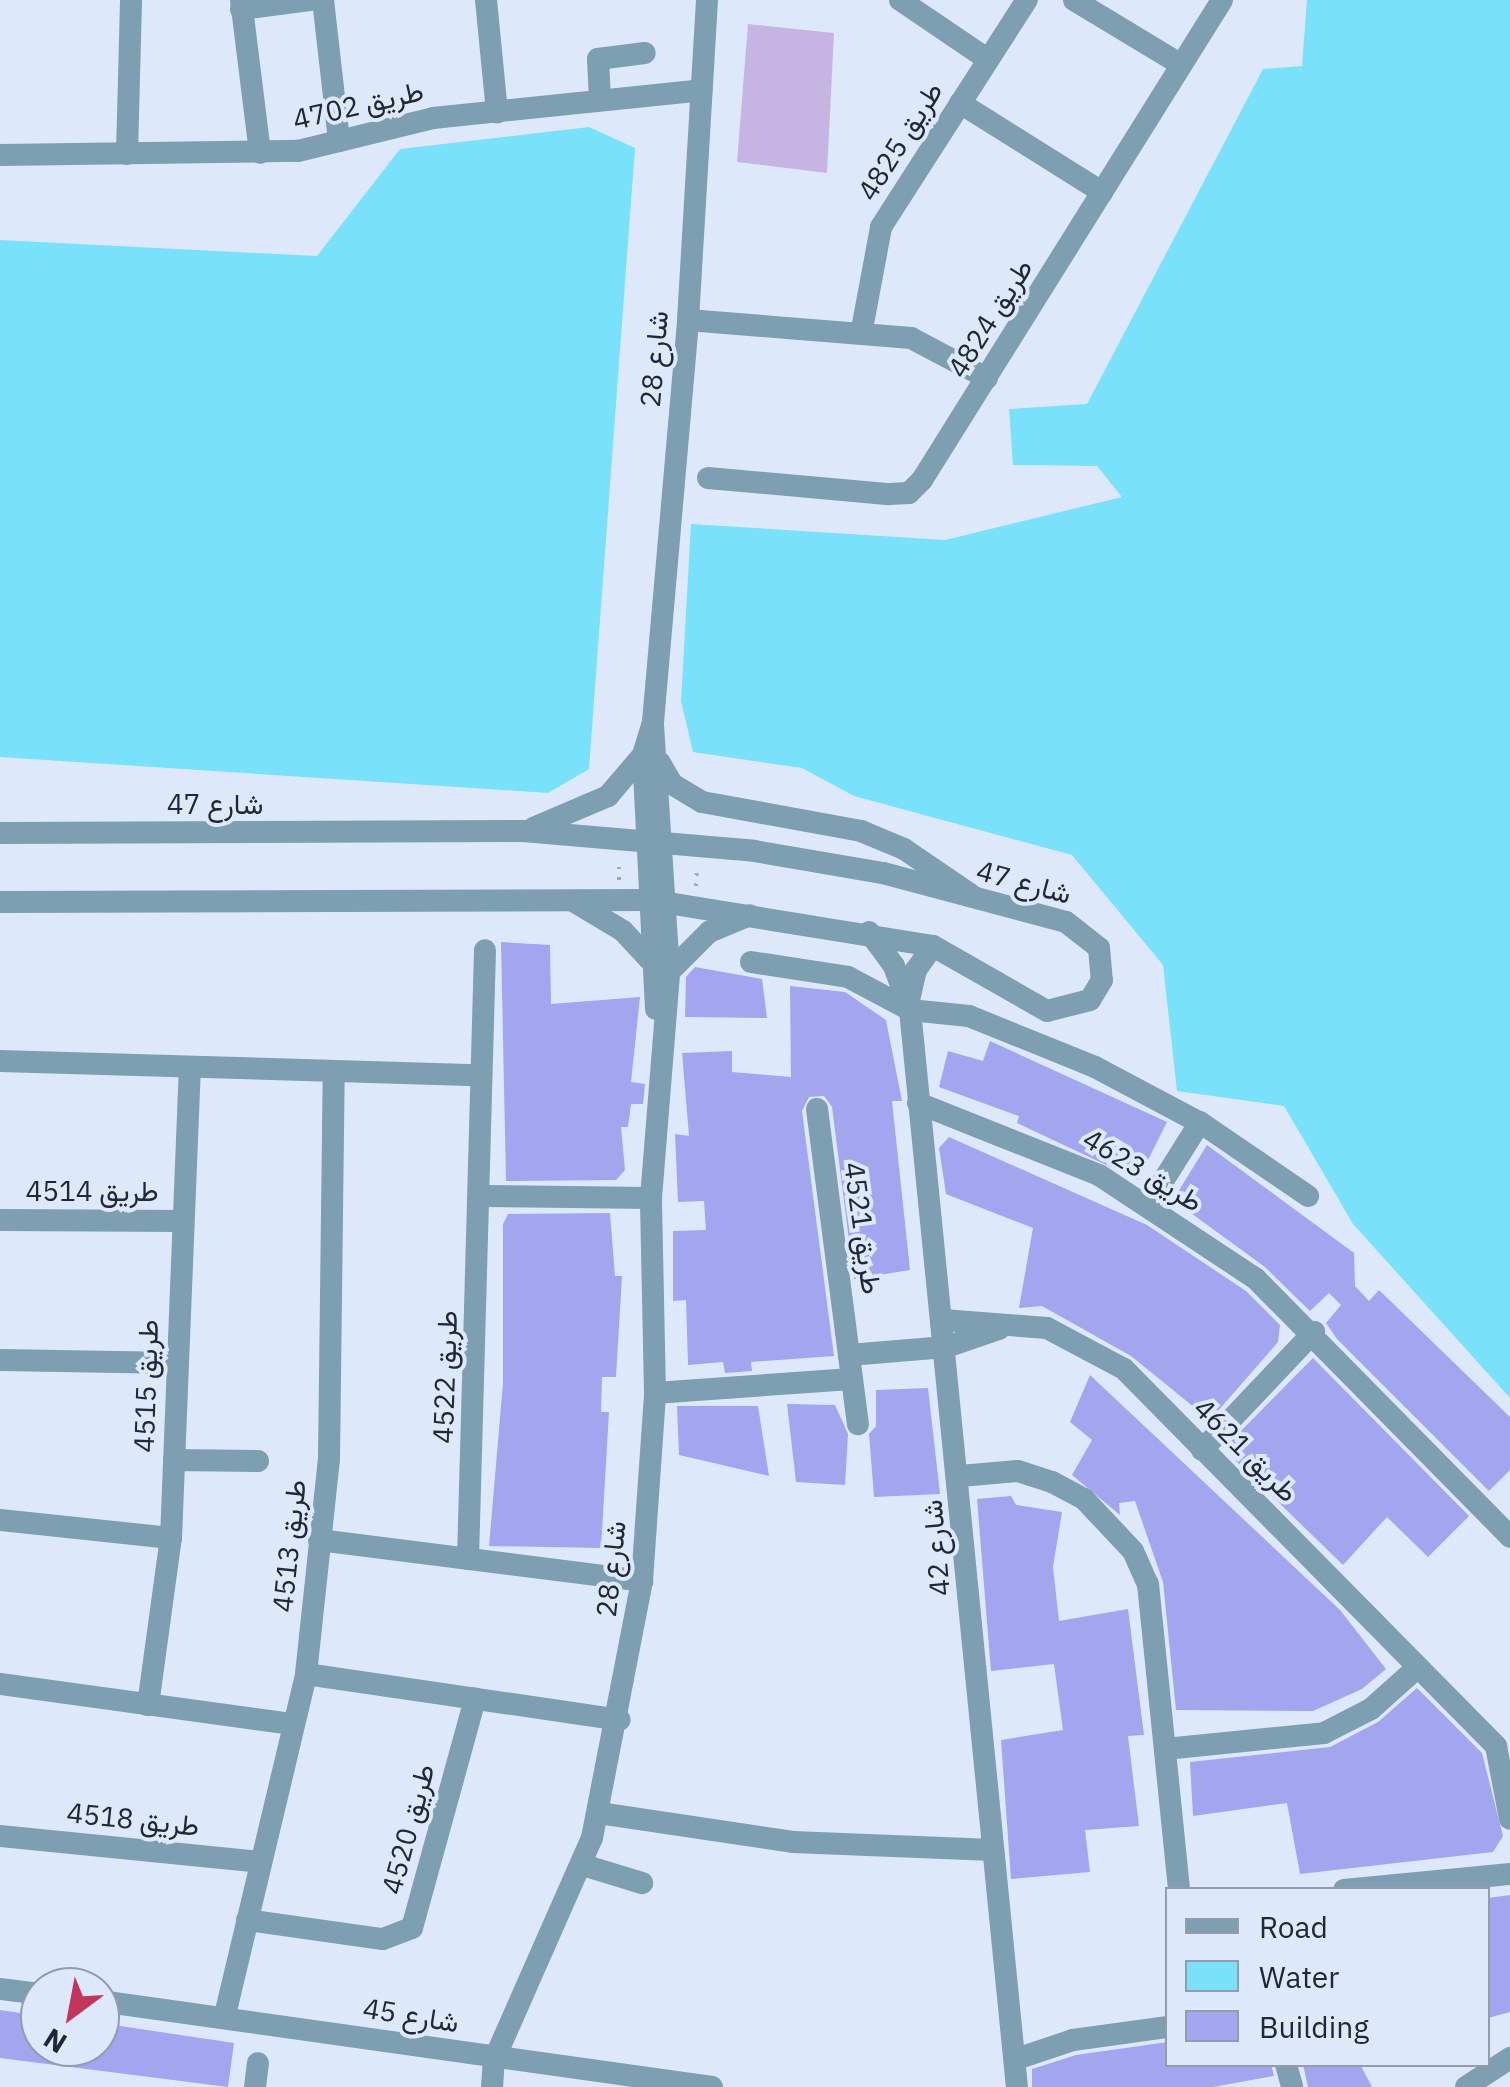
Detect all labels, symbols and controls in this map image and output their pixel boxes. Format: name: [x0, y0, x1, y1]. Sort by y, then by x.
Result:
street label: طريق 4702: [289, 74, 427, 136]
street label: طريق 4825: [850, 76, 950, 206]
street label: طريق 4824: [940, 253, 1040, 383]
street label: شارع 28: [633, 309, 675, 409]
street label: شارع 47: [167, 787, 263, 821]
street label: شارع 47: [973, 853, 1075, 911]
street label: طريق 4623: [1077, 1121, 1209, 1219]
street label: طريق 4521: [837, 1160, 889, 1296]
street label: طريق 4514: [25, 1174, 159, 1208]
street label: طريق 4522: [426, 1310, 464, 1444]
street label: طريق 4515: [127, 1319, 165, 1453]
street label: طريق 4621: [1187, 1391, 1305, 1509]
street label: طريق 4513: [265, 1478, 313, 1614]
street label: شارع 42: [915, 1498, 957, 1598]
street label: شارع 28: [589, 1519, 633, 1619]
street label: طريق 4520: [375, 1760, 441, 1898]
street label: طريق 4518: [65, 1795, 201, 1843]
legend: [1165, 1887, 1490, 2067]
text: Road: [1259, 1907, 1328, 1946]
text: Water: [1259, 1957, 1339, 1996]
north arrow: [20, 1967, 120, 2067]
street label: شارع 45: [361, 1991, 461, 2039]
text: Building: [1259, 2007, 1369, 2046]
text: N: [36, 2020, 73, 2062]

